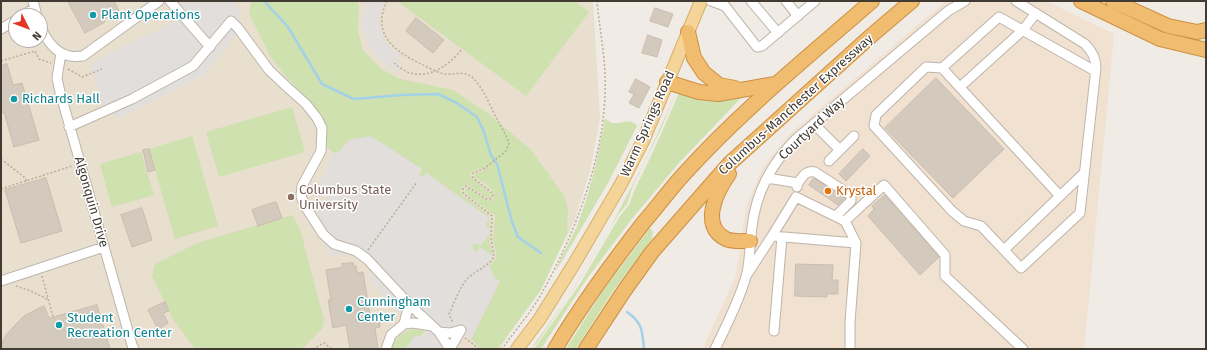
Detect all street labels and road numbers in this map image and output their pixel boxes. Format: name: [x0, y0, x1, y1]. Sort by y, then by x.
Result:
street label: Columbus-Manchester Expressway: [716, 31, 876, 179]
street label: Warm Springs Road: [618, 69, 678, 179]
street label: Courtyard Way: [776, 94, 848, 164]
street label: Algonquin Drive: [71, 155, 111, 249]

